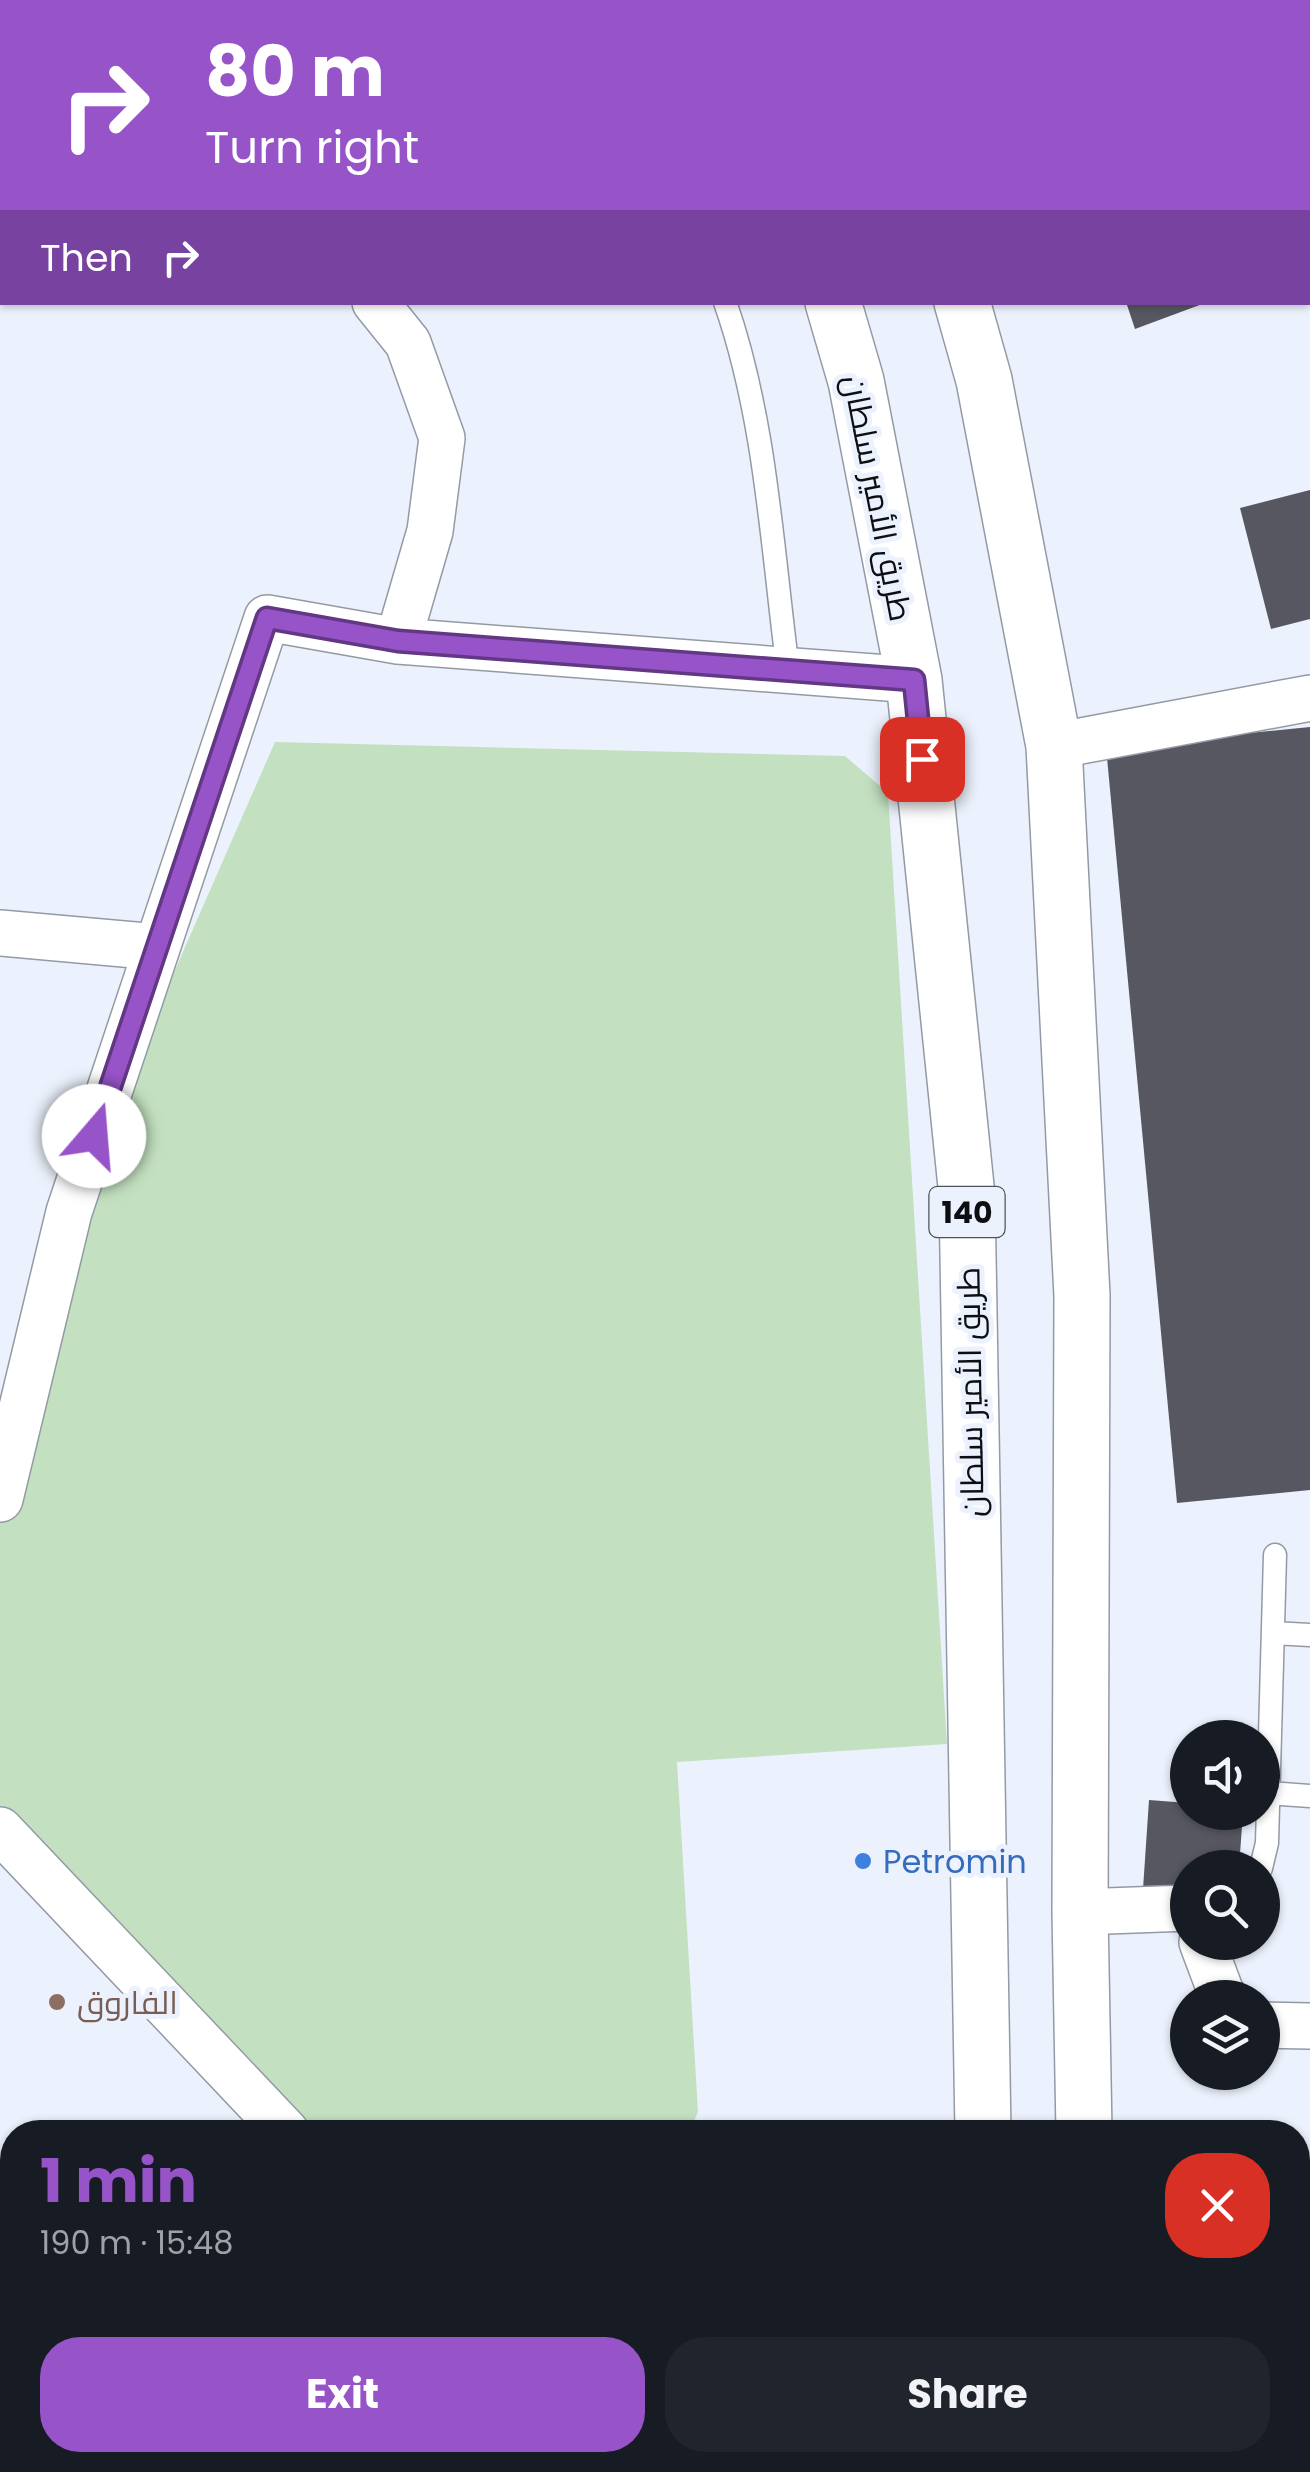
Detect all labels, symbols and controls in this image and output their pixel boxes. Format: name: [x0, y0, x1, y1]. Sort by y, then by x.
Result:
text: 80 m: [205, 22, 385, 121]
icon: right: [40, 40, 170, 170]
text: Turn right: [205, 116, 419, 179]
icon: right: [153, 230, 208, 285]
text: Then: [40, 231, 133, 284]
street label: طريق الأمير سلطان: [832, 371, 924, 625]
pin: [880, 717, 965, 802]
icon: arrive: [895, 732, 950, 787]
position arrow: [42, 1084, 146, 1188]
road number: 140: [930, 1187, 1004, 1237]
street label: طريق الأمير سلطان: [945, 1267, 995, 1517]
map controls: [1170, 1720, 1280, 2090]
button: sound: [1170, 1720, 1280, 1830]
place label: Petromin: [883, 1839, 1027, 1884]
marker: Petromin: [852, 1850, 874, 1872]
button: search: [1170, 1850, 1280, 1960]
place label: الفاروق: [77, 1980, 178, 2025]
button: layers: [1170, 1980, 1280, 2090]
marker: الفاروق: [46, 1991, 68, 2013]
text: 1 min: [40, 2139, 197, 2223]
button: close: [1165, 2153, 1270, 2258]
text: 190 m · 15:48: [40, 2220, 233, 2265]
button: Exit: [40, 2337, 645, 2452]
button: Share: [665, 2337, 1270, 2452]

